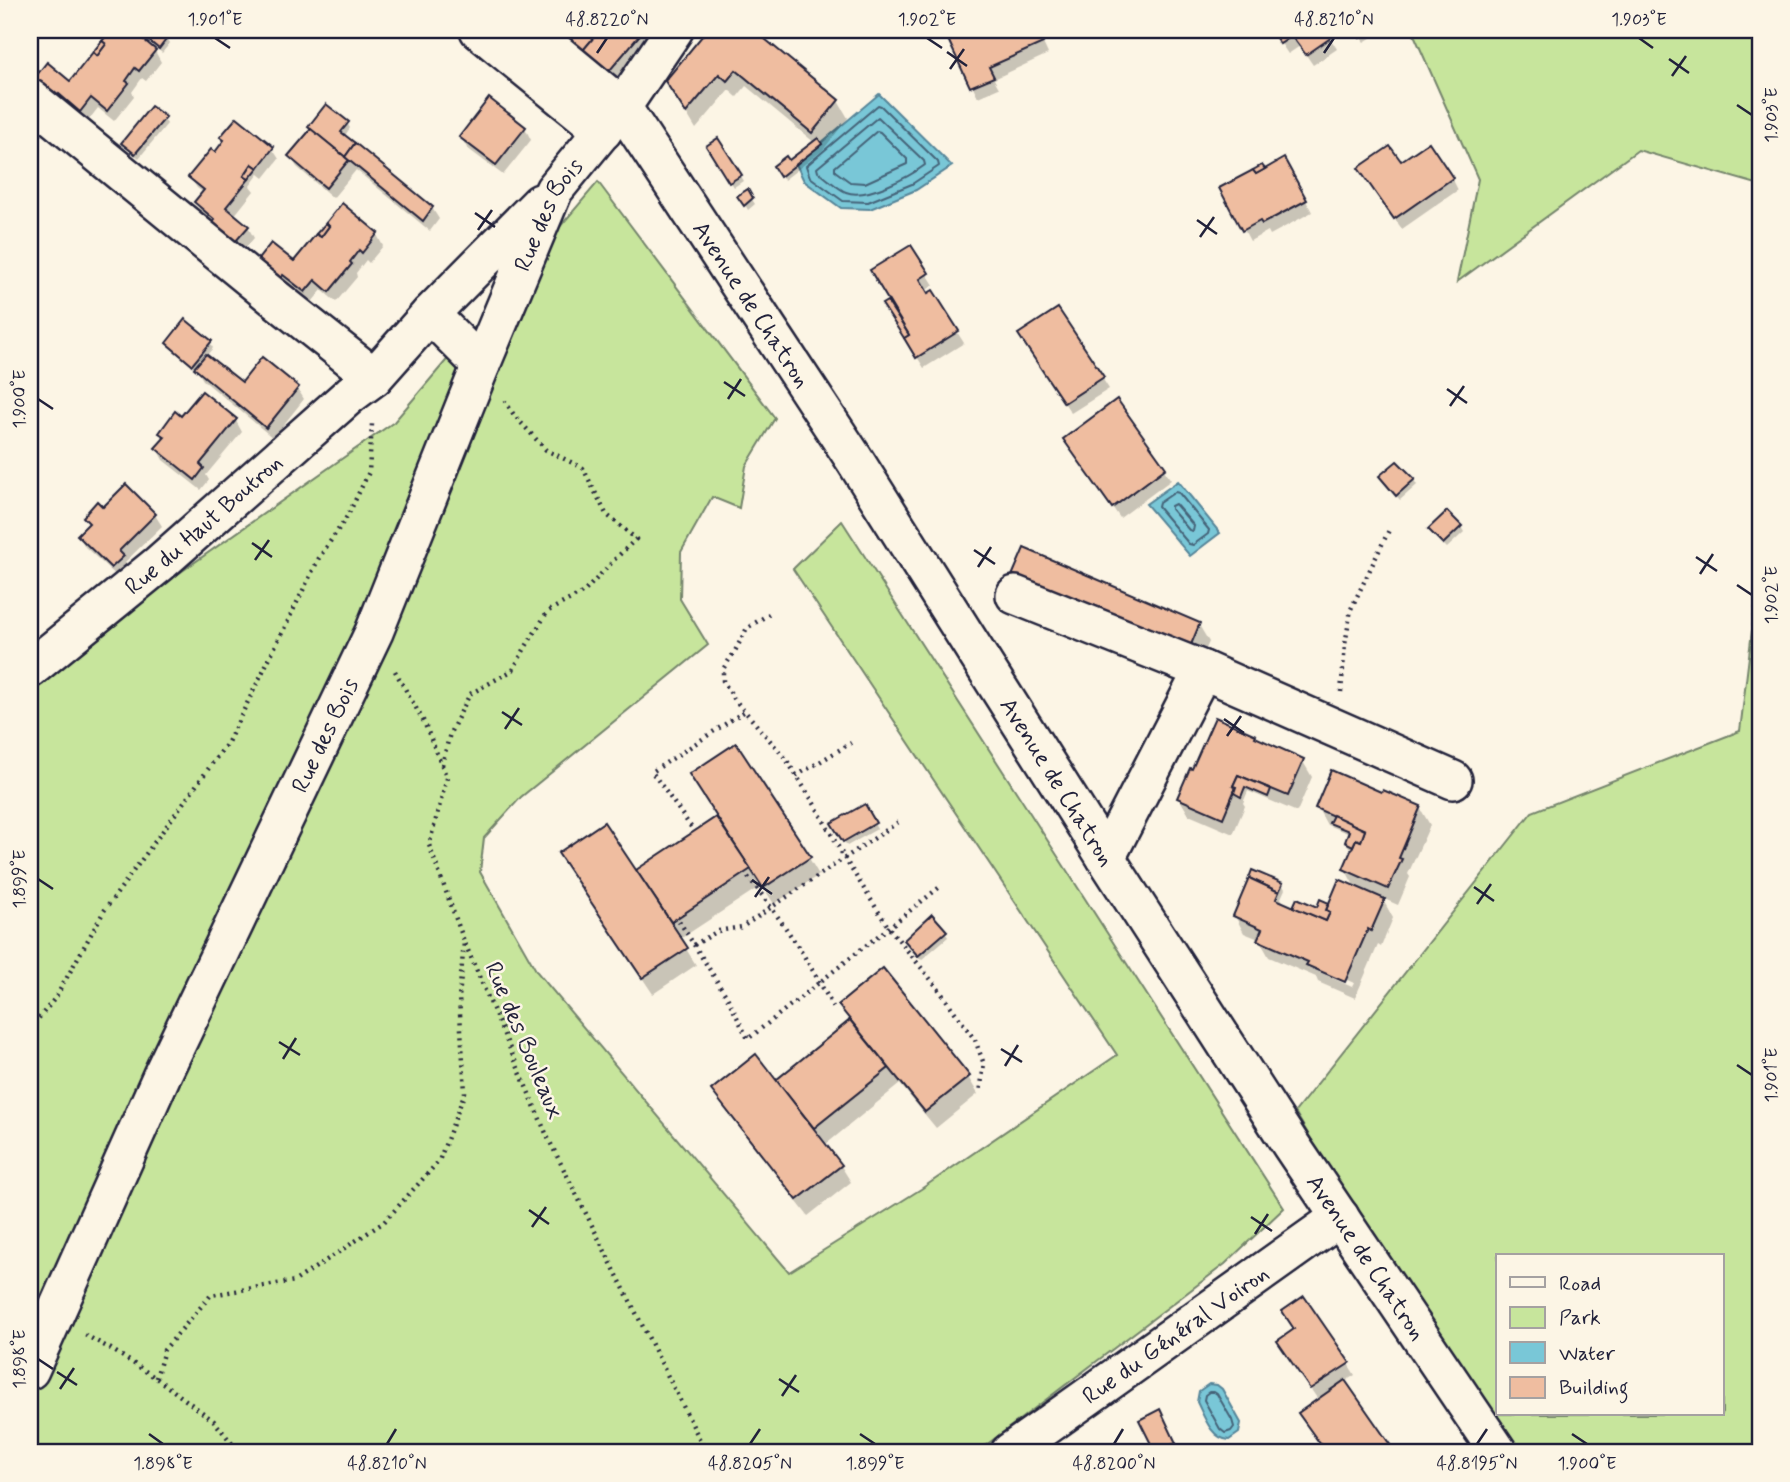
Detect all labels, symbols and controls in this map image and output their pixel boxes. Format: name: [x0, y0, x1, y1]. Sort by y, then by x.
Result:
text: 1.901°E: [187, 8, 243, 32]
text: 48.8220°N: [565, 8, 649, 32]
text: 1.902°E: [898, 8, 956, 32]
text: 48.8210°N: [1294, 8, 1374, 32]
text: 1.903°E: [1611, 8, 1667, 32]
text: 1.903°E: [1760, 87, 1784, 143]
street label: Rue des Bois: [508, 152, 591, 276]
street label: Avenue de Chatron: [685, 216, 817, 395]
text: 1.900°E: [8, 370, 32, 428]
street label: Rue du Haut Boutron: [119, 448, 290, 603]
text: 1.902°E: [1760, 566, 1784, 624]
street label: Rue des Bois: [285, 673, 367, 798]
street label: Avenue de Chatron: [992, 692, 1121, 873]
text: 1.899°E: [8, 849, 32, 909]
street label: Rue des Bouleaux: [477, 957, 571, 1124]
text: 1.901°E: [1760, 1047, 1784, 1103]
street label: Avenue de Chatron: [1298, 1169, 1432, 1347]
legend: [1496, 1254, 1724, 1416]
street label: Rue du Général Voiron: [1077, 1258, 1276, 1412]
text: Road: [1559, 1270, 1601, 1298]
text: Park: [1559, 1304, 1601, 1332]
text: 1.898°E: [8, 1329, 32, 1389]
text: Water: [1559, 1340, 1615, 1368]
text: Building: [1559, 1374, 1629, 1404]
text: 1.898°E: [133, 1452, 193, 1476]
text: 48.8210°N: [347, 1452, 427, 1476]
text: 48.8205°N: [708, 1452, 792, 1476]
text: 1.899°E: [845, 1452, 905, 1476]
text: 48.8200°N: [1072, 1452, 1156, 1476]
text: 48.8195°N: [1437, 1452, 1517, 1476]
text: 1.900°E: [1558, 1452, 1616, 1476]

